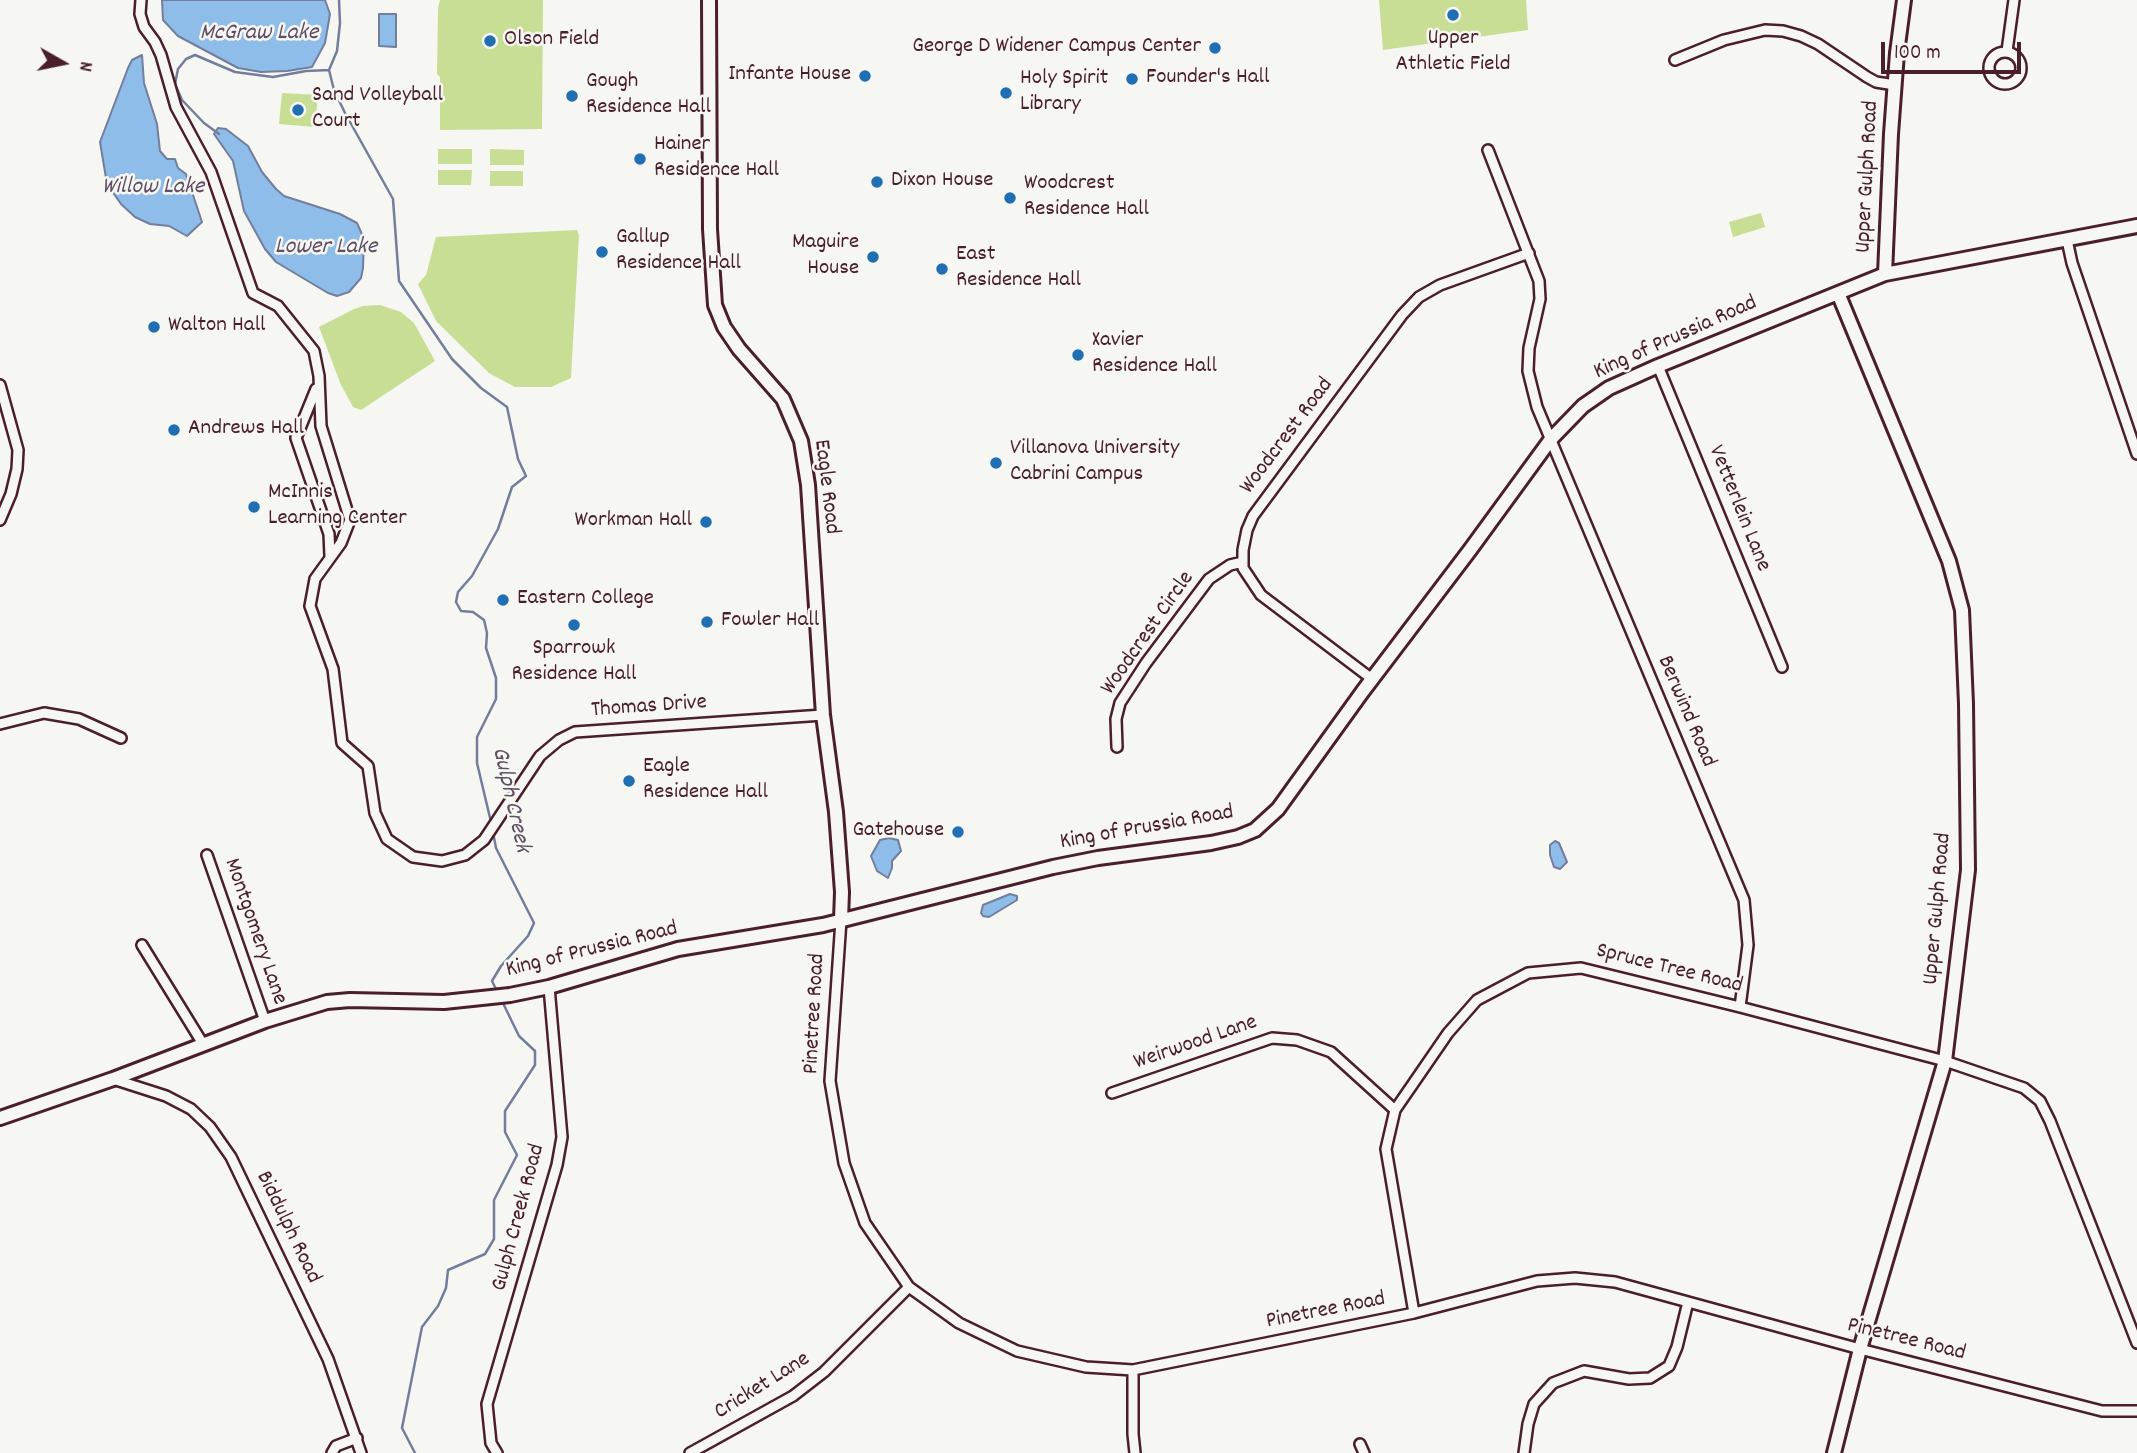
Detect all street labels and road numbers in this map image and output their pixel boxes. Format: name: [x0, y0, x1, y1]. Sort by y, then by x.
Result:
street label: Upper Gulph Road: [1851, 100, 1887, 254]
street label: King of Prussia Road: [1590, 291, 1762, 387]
street label: Woodcrest Road: [1235, 373, 1341, 501]
street label: Eagle Road: [806, 438, 844, 536]
street label: Vetterlein Lane: [1700, 442, 1776, 576]
street label: Woodcrest Circle: [1096, 567, 1202, 701]
street label: Berwind Road: [1649, 652, 1721, 772]
street label: Thomas Drive: [590, 690, 708, 726]
street label: King of Prussia Road: [1058, 800, 1236, 858]
street label: Upper Gulph Road: [1919, 832, 1959, 986]
street label: Montgomery Lane: [216, 855, 292, 1009]
street label: King of Prussia Road: [503, 916, 681, 986]
street label: Spruce Tree Road: [1593, 938, 1745, 1002]
street label: Pinetree Road: [799, 953, 833, 1075]
street label: Weirwood Lane: [1131, 1010, 1261, 1078]
street label: Gulph Creek Road: [487, 1141, 553, 1295]
street label: Biddulph Road: [248, 1167, 326, 1289]
street label: Pinetree Road: [1264, 1287, 1388, 1337]
street label: Pinetree Road: [1844, 1313, 1968, 1369]
street label: Cricket Lane: [710, 1347, 816, 1427]

